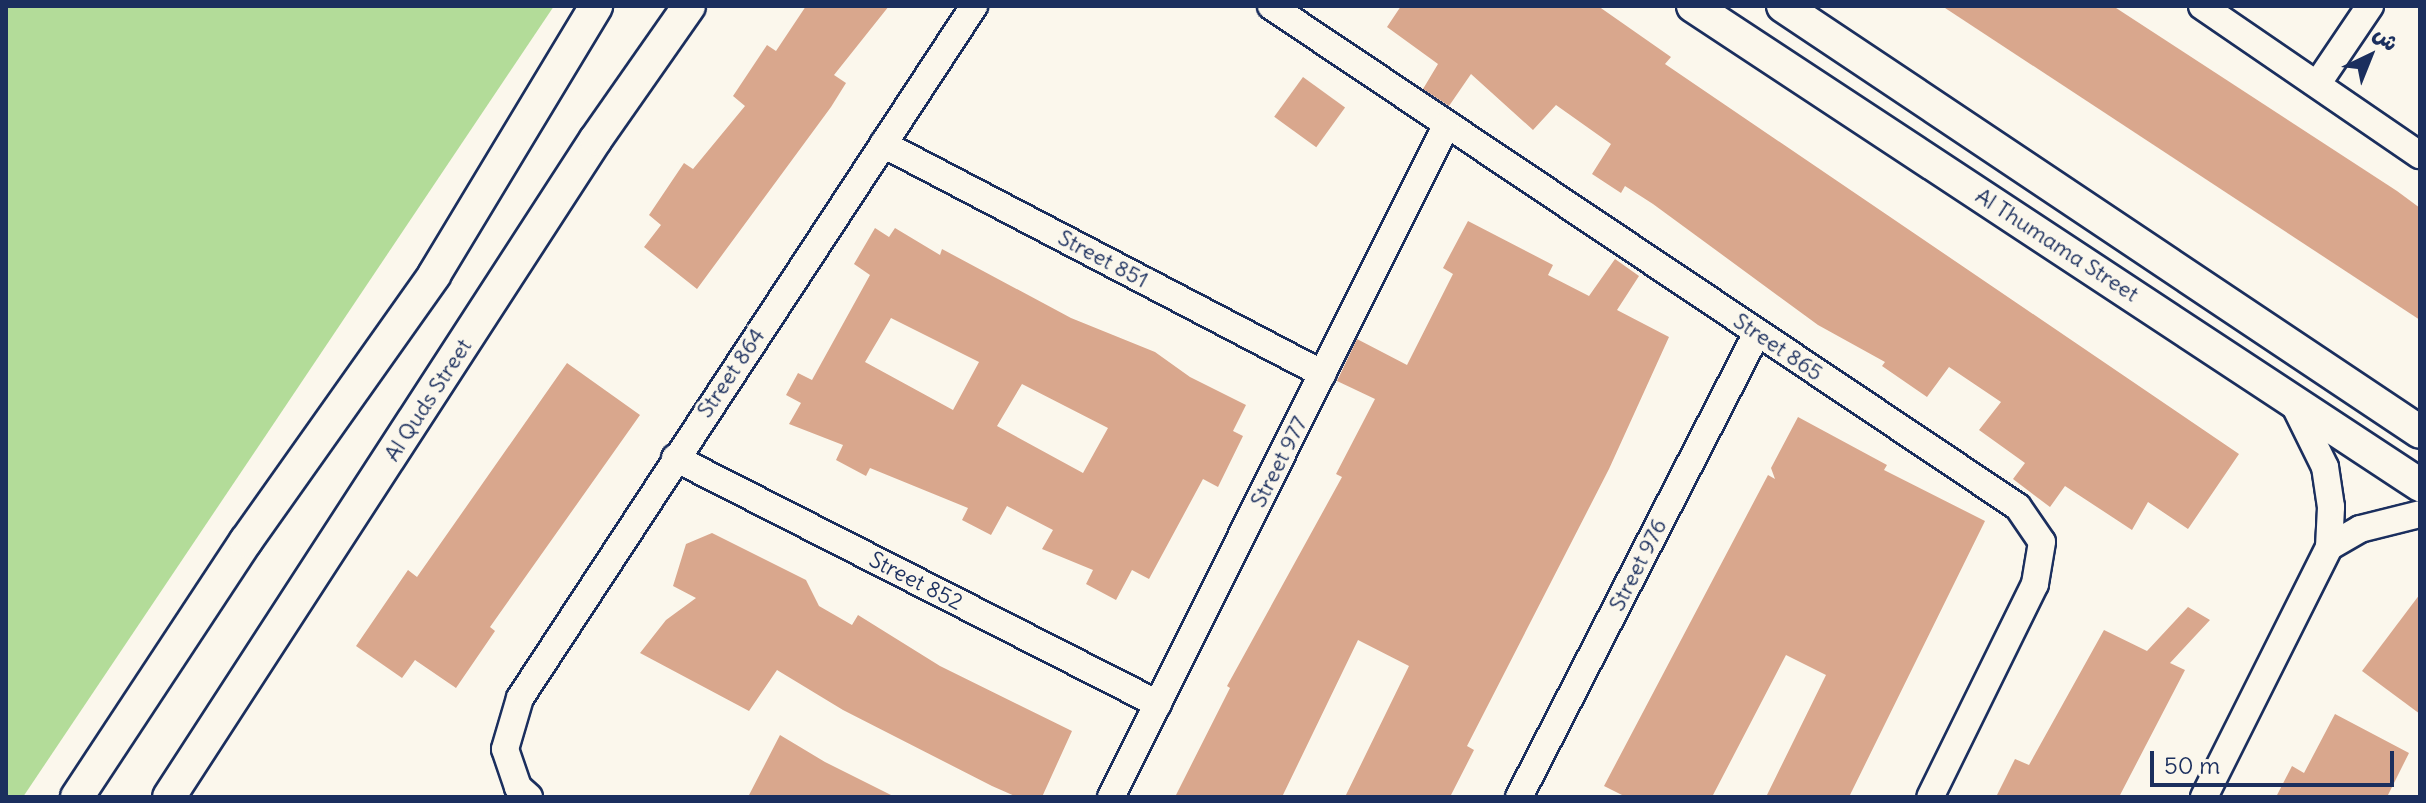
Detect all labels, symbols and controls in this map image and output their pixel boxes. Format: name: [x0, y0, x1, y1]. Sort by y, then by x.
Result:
north arrow: [2330, 16, 2410, 96]
text: ش: [2368, 20, 2405, 57]
street label: Al Thumama Street: [1971, 182, 2143, 308]
street label: Street 851: [1054, 224, 1152, 294]
street label: Street 865: [1728, 308, 1828, 386]
street label: Street 864: [692, 323, 770, 423]
street label: Al Quds Street: [379, 334, 477, 466]
street label: Street 977: [1245, 412, 1313, 512]
street label: Street 976: [1604, 515, 1672, 615]
street label: Street 852: [865, 546, 967, 616]
scale bar: [2154, 735, 2398, 785]
text: 50 m: [2164, 750, 2220, 780]

